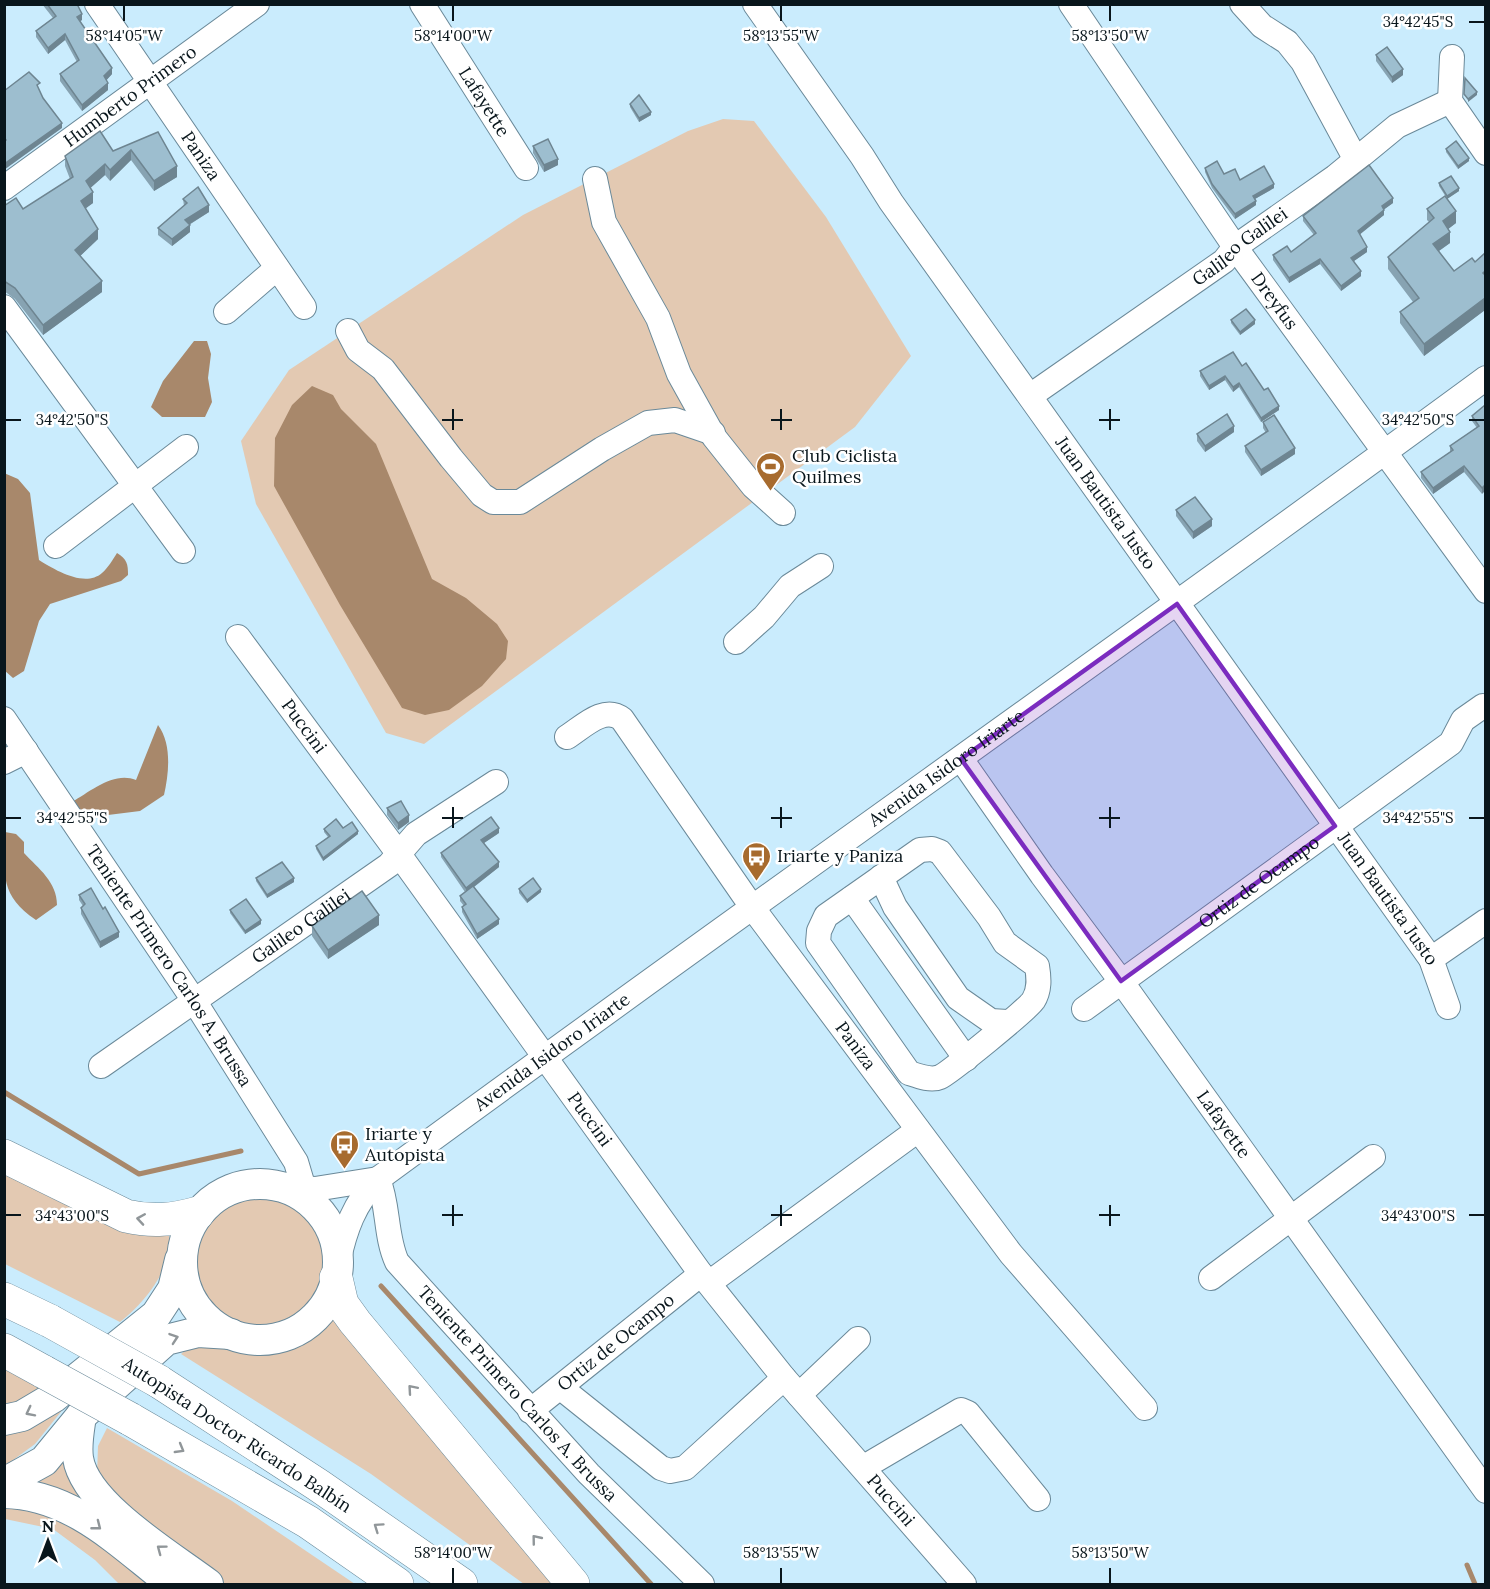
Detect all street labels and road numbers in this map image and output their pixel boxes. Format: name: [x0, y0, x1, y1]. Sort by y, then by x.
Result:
street label: Humberto Primero: [59, 40, 201, 152]
street label: Lafayette: [454, 63, 515, 141]
street label: Paniza: [176, 127, 226, 185]
street label: Galileo Galilei: [1188, 202, 1292, 291]
street label: Dreyfus: [1246, 267, 1303, 334]
street label: Juan Bautista Justo: [1050, 431, 1161, 574]
street label: Puccini: [277, 694, 332, 758]
street label: Avenida Isidoro Iriarte: [863, 704, 1029, 832]
street label: Juan Bautista Justo: [1332, 826, 1444, 969]
street label: Ortiz de Ocampo: [1194, 830, 1324, 933]
street label: Teniente Primero Carlos A. Brussa: [81, 840, 258, 1091]
street label: Galileo Galilei: [247, 883, 355, 968]
street label: Avenida Isidoro Iriarte: [469, 987, 634, 1116]
street label: Paniza: [830, 1017, 882, 1074]
street label: Lafayette: [1192, 1086, 1256, 1163]
street label: Puccini: [563, 1087, 618, 1151]
street label: Teniente Primero Carlos A. Brussa: [413, 1281, 623, 1506]
street label: Ortiz de Ocampo: [552, 1288, 679, 1396]
street label: Autopista Doctor Ricardo Balbín: [117, 1351, 356, 1517]
street label: Puccini: [862, 1469, 920, 1531]

